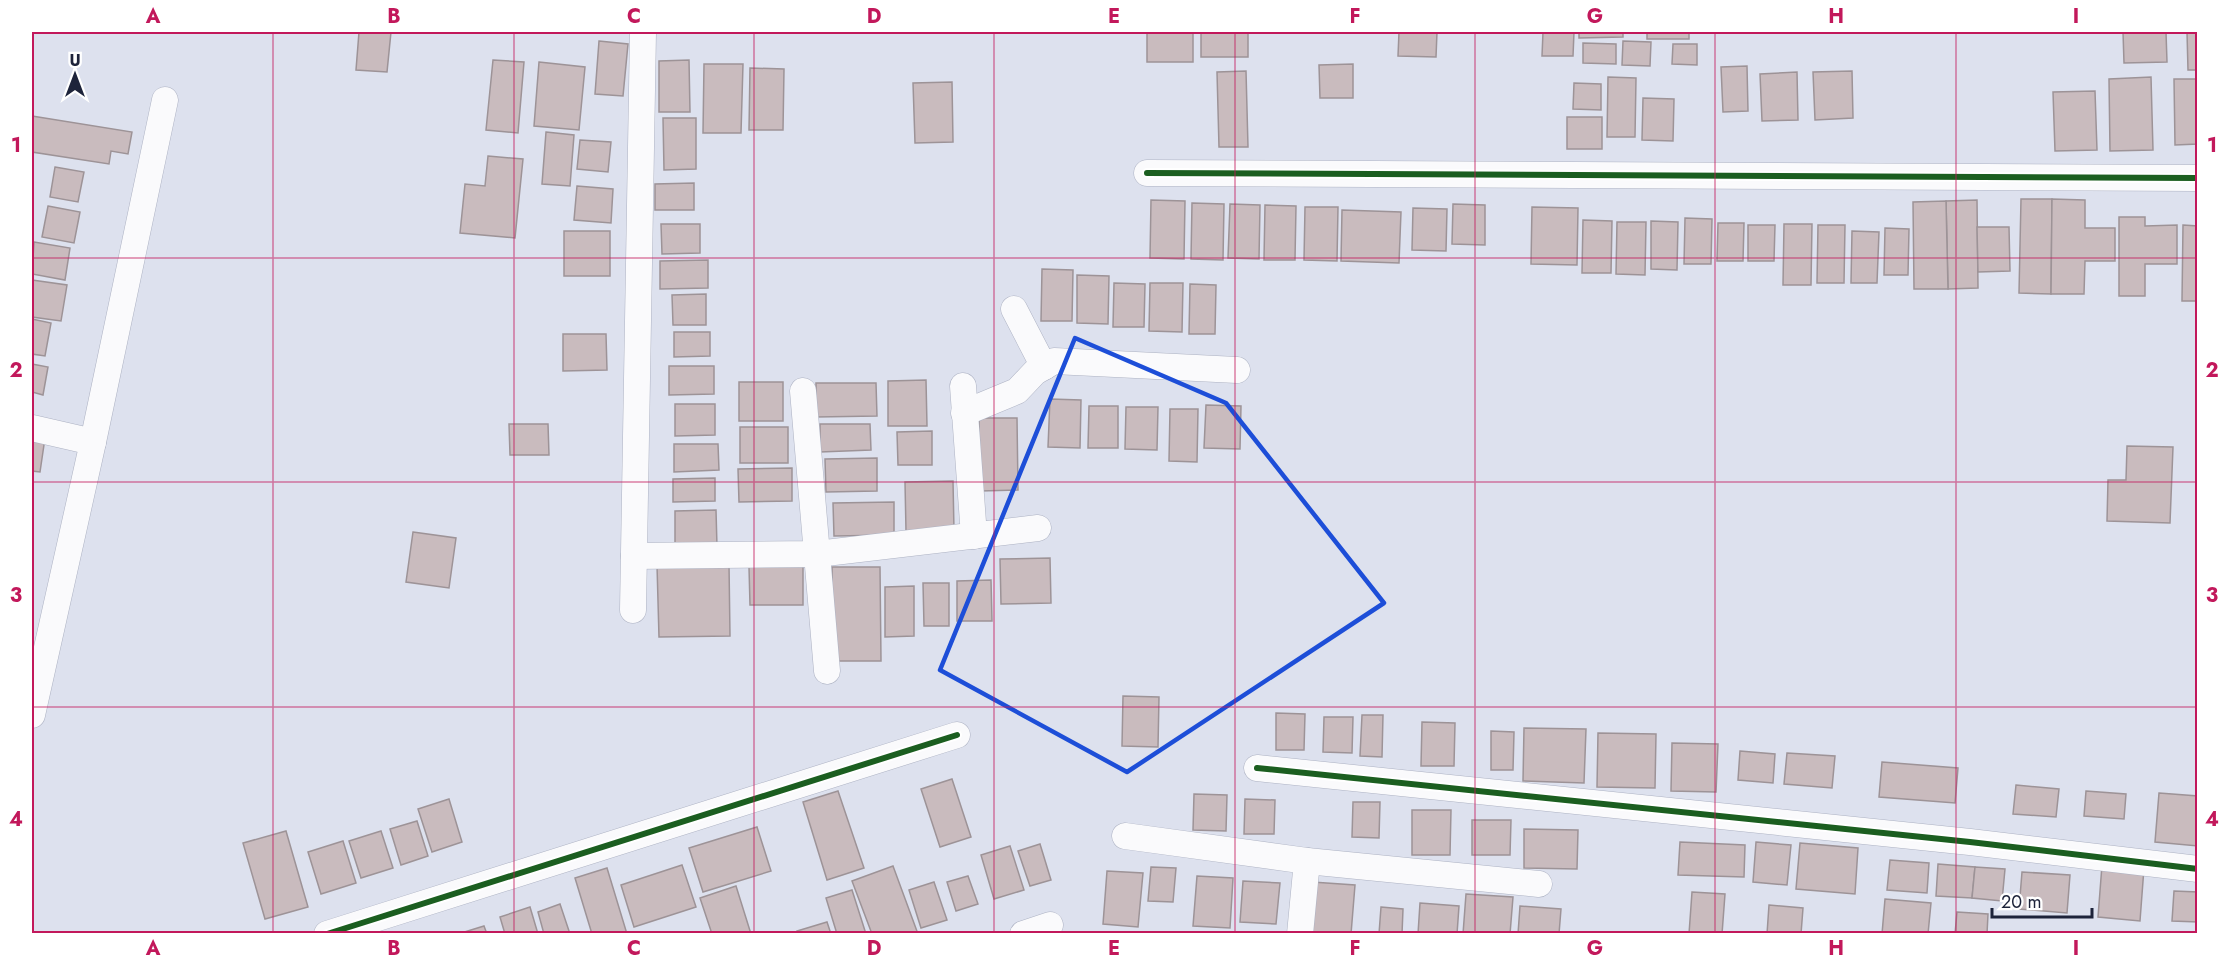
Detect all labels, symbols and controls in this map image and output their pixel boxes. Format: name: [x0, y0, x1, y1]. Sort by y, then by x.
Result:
text: A: [145, 2, 161, 31]
text: B: [387, 2, 401, 31]
text: C: [627, 2, 641, 31]
text: D: [867, 2, 881, 31]
text: E: [1108, 2, 1120, 31]
text: F: [1349, 2, 1361, 31]
text: G: [1587, 2, 1603, 31]
text: H: [1828, 2, 1844, 31]
text: I: [2073, 2, 2079, 31]
north arrow: [45, 45, 105, 105]
text: U: [69, 49, 81, 72]
text: 1: [11, 131, 21, 160]
text: 1: [2207, 131, 2217, 160]
text: 2: [9, 356, 23, 385]
text: 2: [2205, 356, 2219, 385]
text: 3: [10, 581, 22, 610]
text: 3: [2206, 581, 2218, 610]
text: 4: [9, 805, 23, 834]
text: 4: [2205, 805, 2219, 834]
scale bar: [1992, 881, 2092, 919]
text: 20 m: [2001, 889, 2041, 915]
text: A: [145, 934, 161, 963]
text: B: [387, 934, 401, 963]
text: C: [627, 934, 641, 963]
text: D: [867, 934, 881, 963]
text: E: [1108, 934, 1120, 963]
text: F: [1349, 934, 1361, 963]
text: G: [1587, 934, 1603, 963]
text: H: [1828, 934, 1844, 963]
text: I: [2073, 934, 2079, 963]

